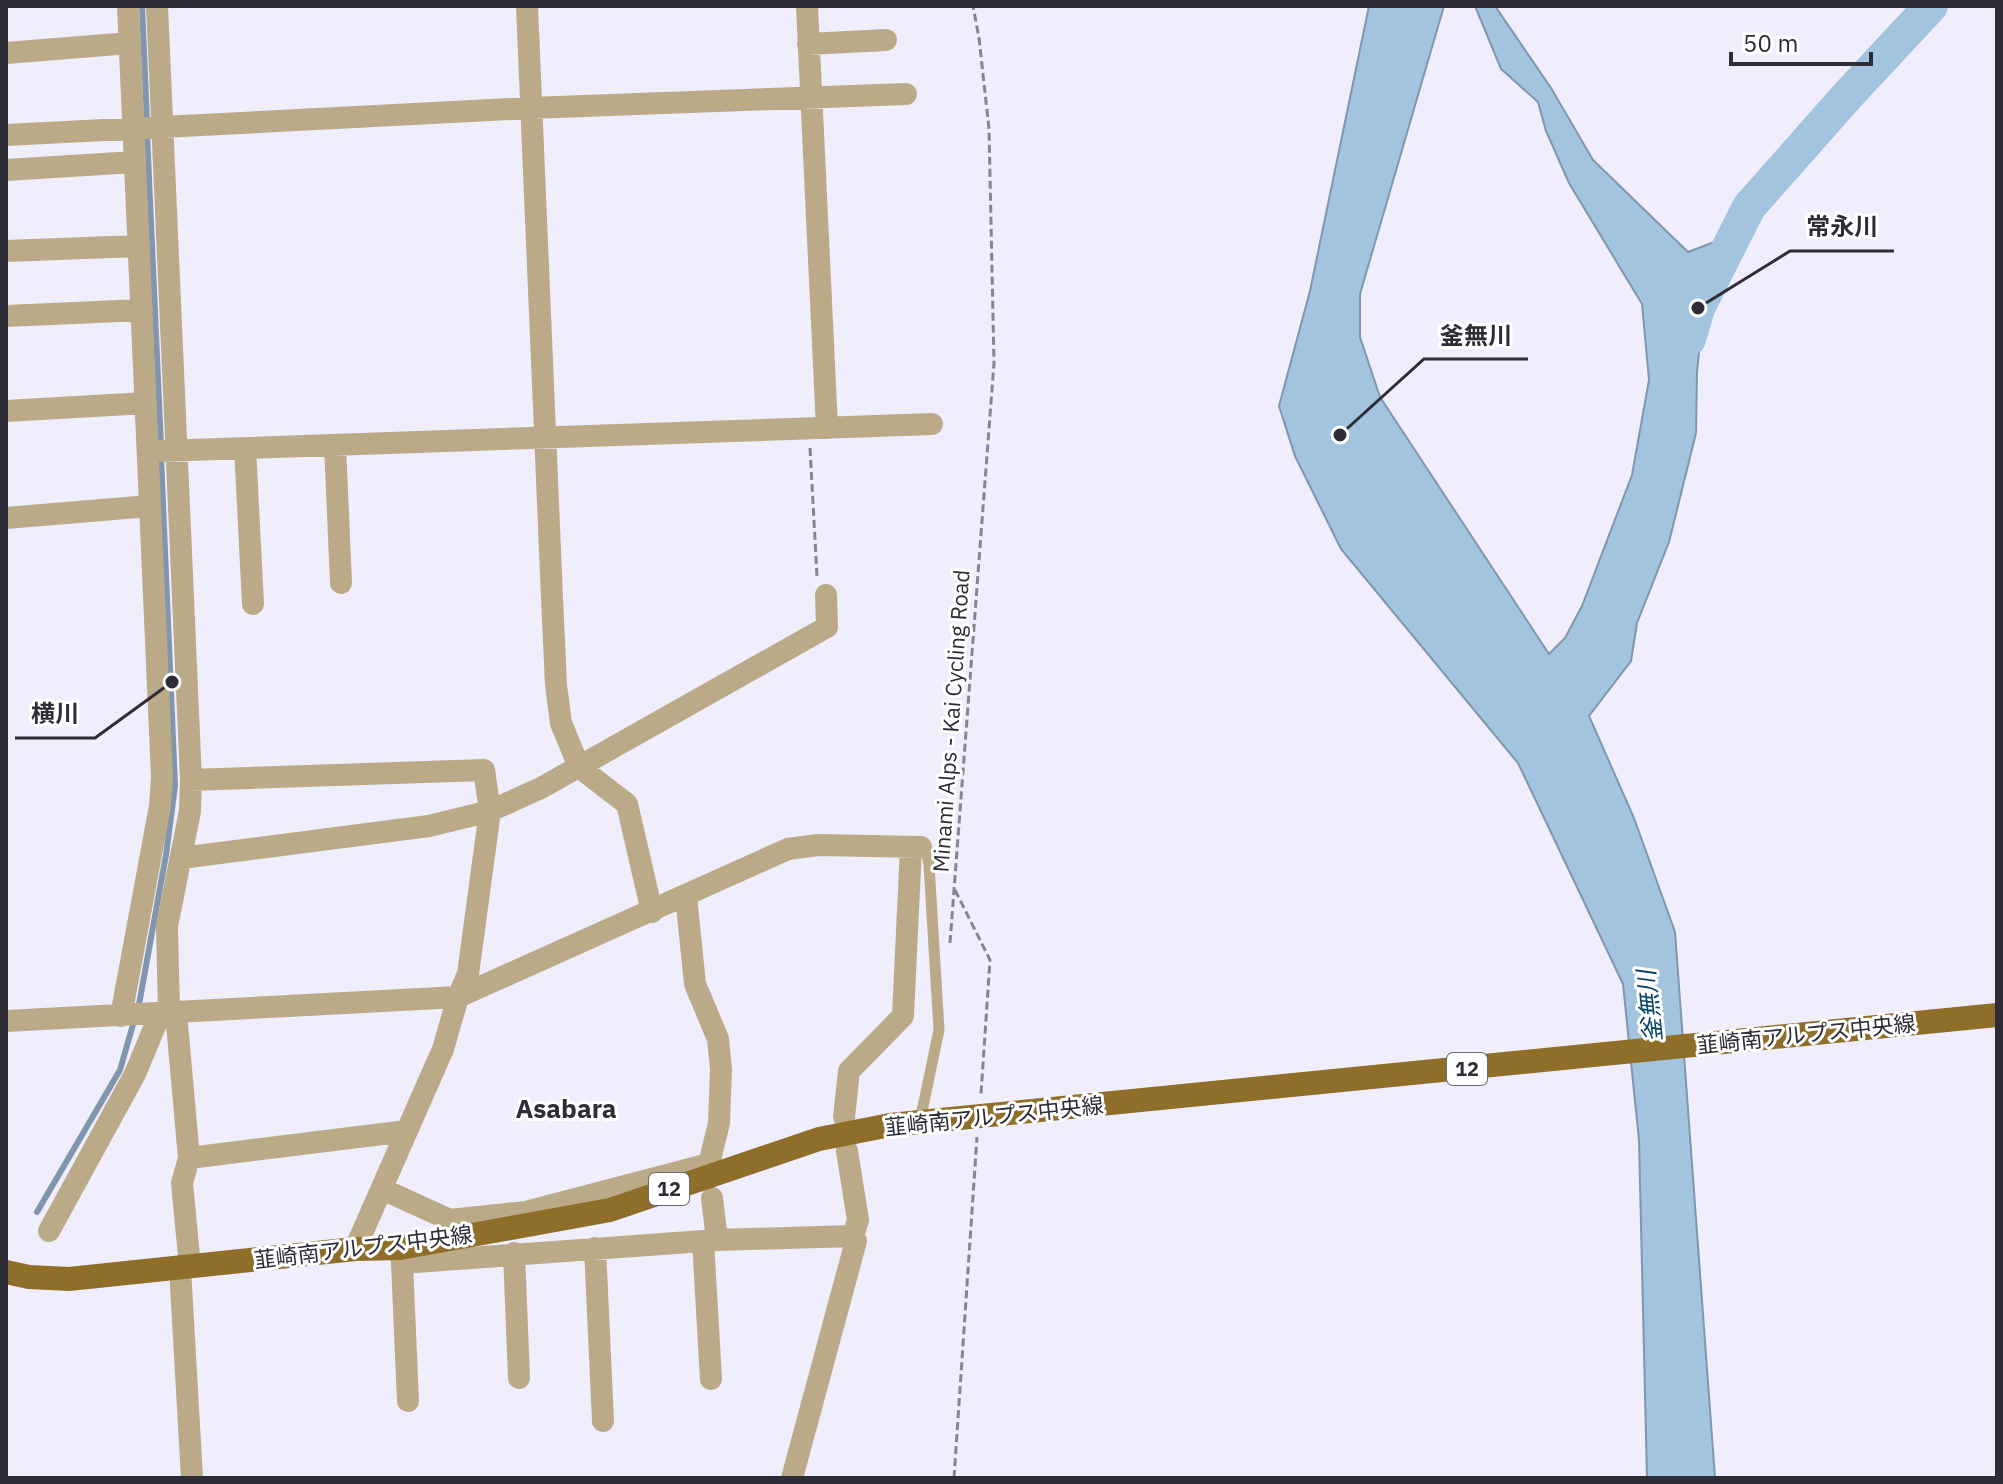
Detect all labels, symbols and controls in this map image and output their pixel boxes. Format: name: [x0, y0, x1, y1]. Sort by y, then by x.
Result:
scale bar: [1731, 16, 1871, 66]
text: 50 m: [1743, 27, 1798, 59]
callout: 常永川: [1790, 203, 1894, 251]
text: 常永川: [1806, 210, 1878, 242]
callout: 釜無川: [1424, 311, 1528, 359]
text: 釜無川: [1440, 319, 1512, 351]
street label: Minami Alps - Kai Cycling Road: [925, 569, 976, 873]
callout: 横川: [15, 690, 95, 738]
text: 横川: [31, 697, 79, 729]
water label: 釜無川: [1629, 966, 1669, 1044]
street label: 韮崎南アルプス中央線: [1695, 1008, 1917, 1059]
road number: 12: [1447, 1053, 1487, 1085]
street label: 韮崎南アルプス中央線: [883, 1090, 1105, 1141]
district label: Asabara: [515, 1091, 617, 1125]
road number: 12: [649, 1173, 689, 1205]
street label: 韮崎南アルプス中央線: [252, 1219, 474, 1274]

